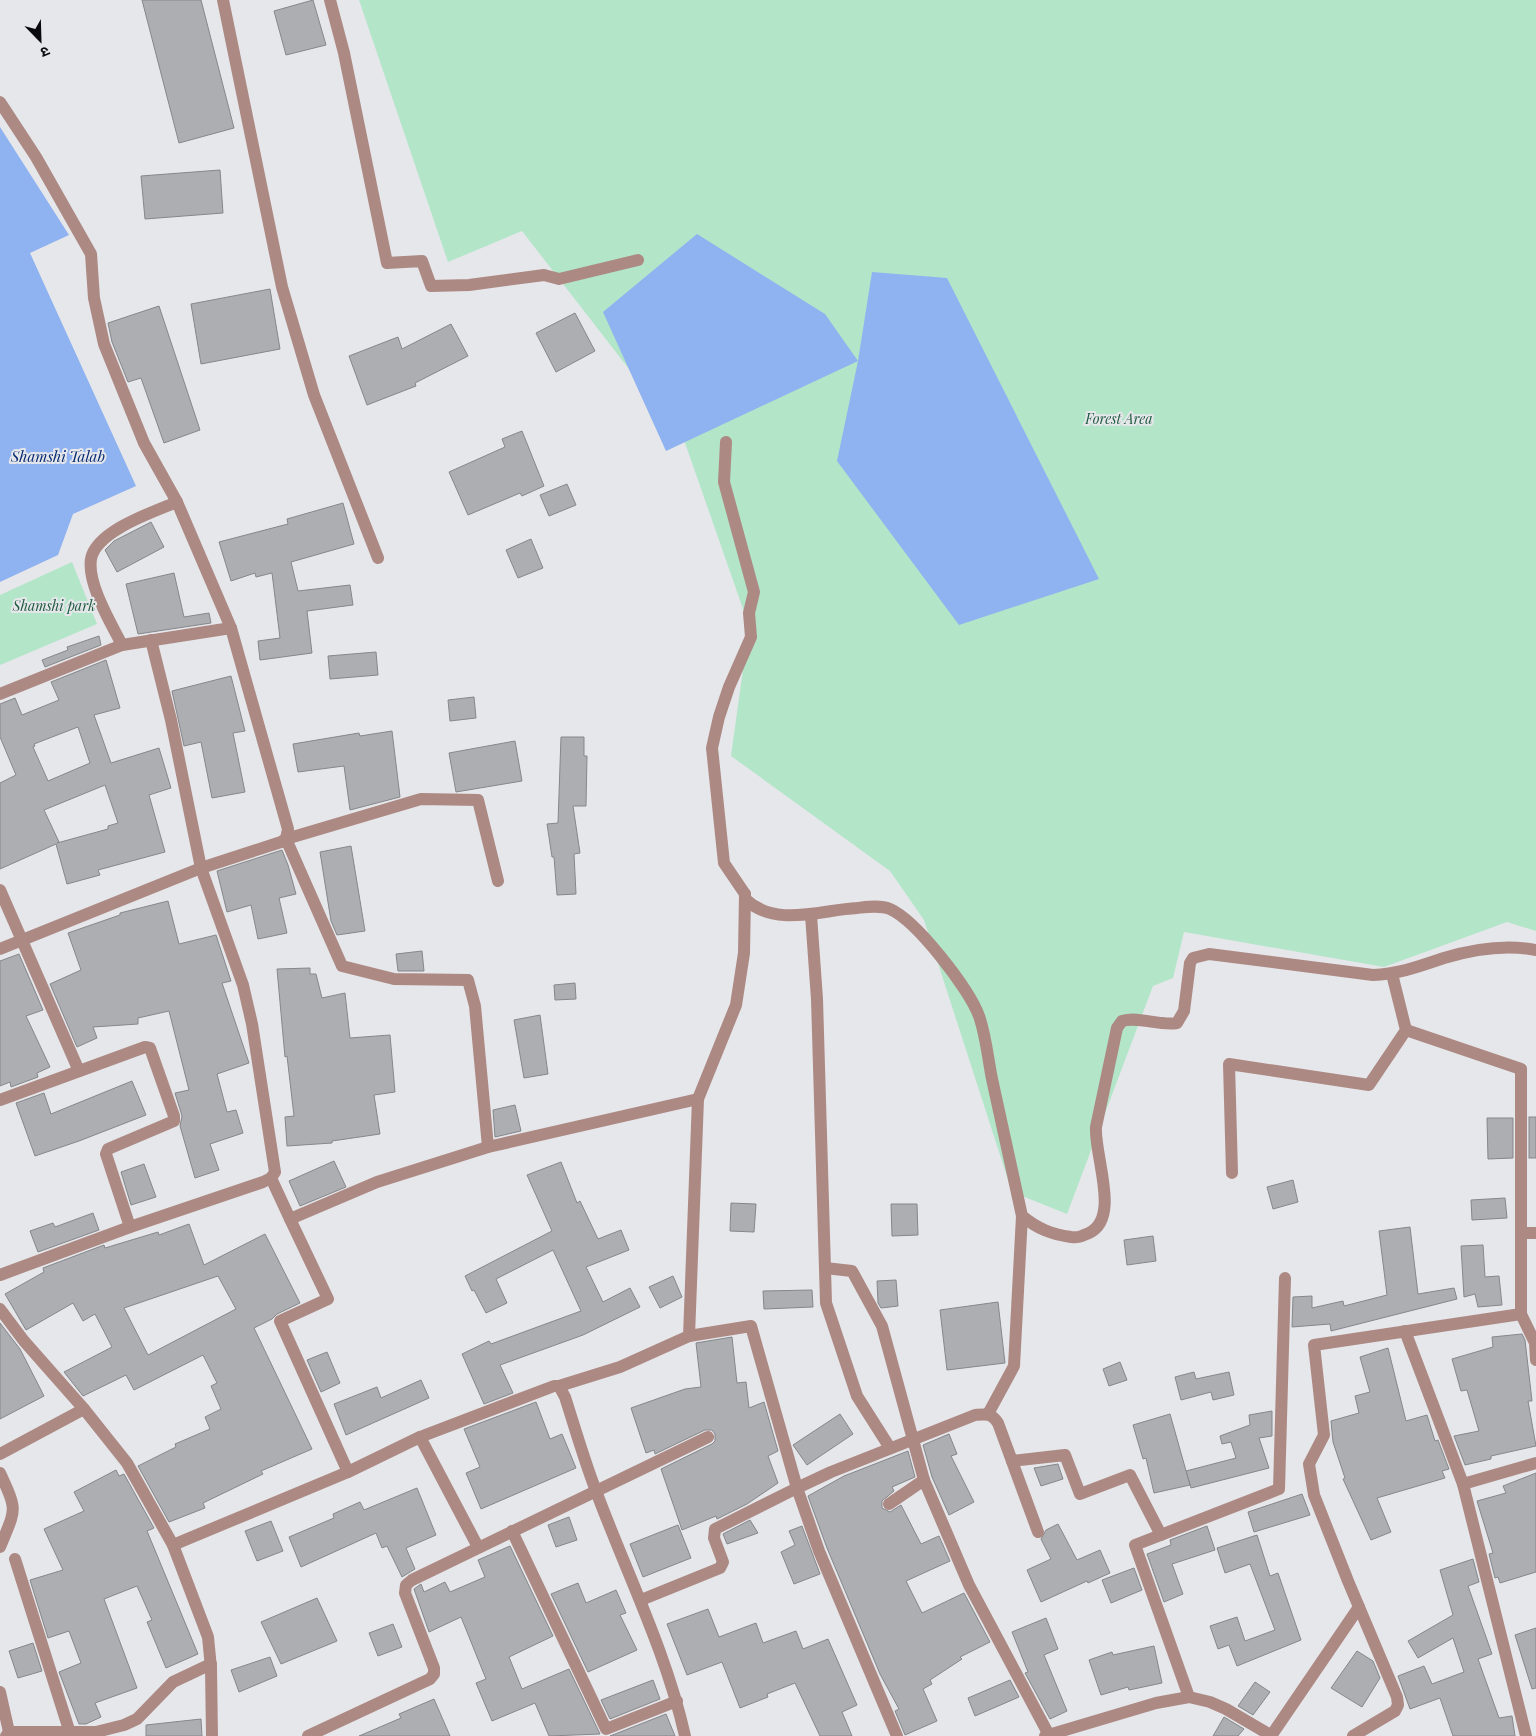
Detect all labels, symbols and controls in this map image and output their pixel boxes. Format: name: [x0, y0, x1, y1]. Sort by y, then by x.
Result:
north arrow: [15, 15, 65, 65]
text: उ: [37, 42, 53, 63]
park label: Forest Area: [1084, 409, 1153, 428]
water label: Shamshi Talab: [10, 446, 105, 466]
park label: Shamshi park: [12, 596, 95, 615]

